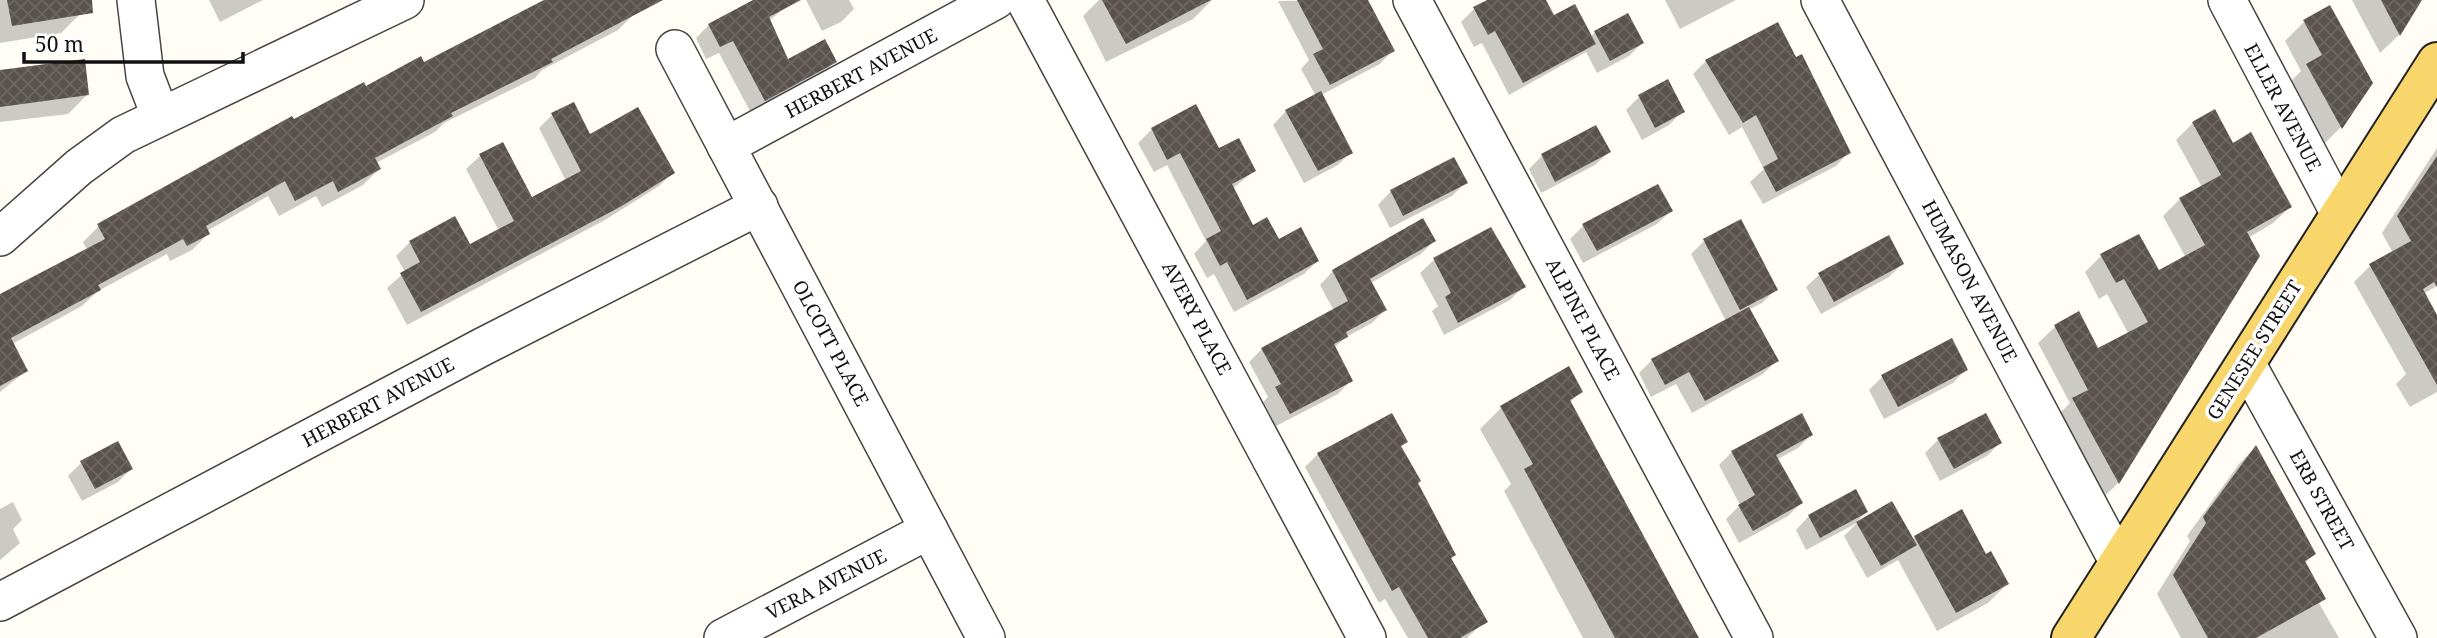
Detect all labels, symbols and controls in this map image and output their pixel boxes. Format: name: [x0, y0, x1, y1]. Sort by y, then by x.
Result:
scale bar: [24, 21, 243, 65]
street label: HERBERT AVENUE: [780, 22, 942, 124]
text: 50 m: [35, 30, 84, 58]
street label: ELLER AVENUE: [2238, 39, 2328, 176]
street label: HUMASON AVENUE: [1916, 195, 2024, 367]
street label: ALPINE PLACE: [1540, 253, 1626, 385]
street label: AVERY PLACE: [1156, 257, 1238, 379]
street label: OLCOTT PLACE: [787, 275, 875, 411]
street label: GENESEE STREET: [2201, 275, 2308, 425]
street label: HERBERT AVENUE: [297, 351, 459, 453]
street label: ERB STREET: [2284, 445, 2360, 555]
street label: VERA AVENUE: [761, 542, 891, 626]

